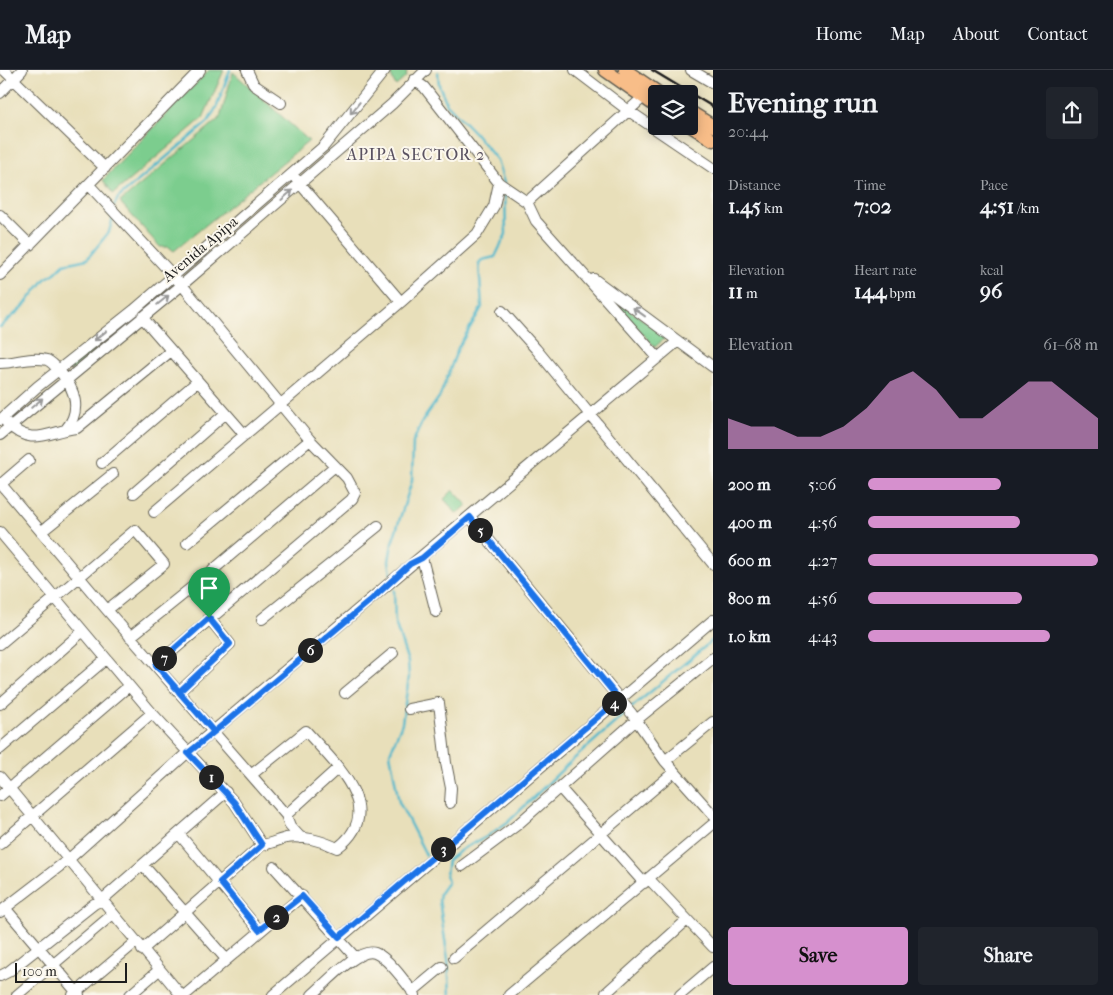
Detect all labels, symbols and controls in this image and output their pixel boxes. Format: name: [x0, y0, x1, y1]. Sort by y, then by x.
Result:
text: Map: [25, 21, 71, 49]
text: Home: [815, 24, 862, 45]
text: Map: [890, 24, 925, 45]
text: About: [953, 24, 999, 45]
text: Contact: [1027, 24, 1088, 45]
map controls: [648, 85, 698, 135]
button: layers: [648, 85, 698, 135]
text: Evening run: [728, 86, 878, 119]
button: share: [1046, 87, 1098, 139]
one-way arrow: [349, 101, 360, 114]
text: 20:44: [728, 122, 768, 141]
district label: APIPA SECTOR 2: [346, 145, 485, 164]
text: Distance: [728, 177, 781, 194]
text: Time: [854, 177, 886, 194]
text: Pace: [980, 177, 1008, 194]
one-way arrow: [280, 189, 293, 201]
text: 1.45: [728, 194, 761, 218]
text: 7:02: [854, 194, 892, 218]
text: 4:51: [980, 194, 1014, 218]
text: km: [761, 200, 783, 217]
text: /km: [1014, 200, 1039, 217]
street label: Avenida Apipa: [158, 212, 242, 286]
text: Elevation: [728, 262, 785, 279]
text: Heart rate: [854, 262, 917, 279]
text: kcal: [980, 262, 1004, 279]
text: 11: [728, 279, 743, 303]
text: 144: [854, 279, 886, 303]
text: 96: [980, 279, 1002, 303]
text: m: [743, 285, 758, 302]
text: bpm: [886, 285, 916, 302]
one-way arrow: [156, 295, 169, 306]
one-way arrow: [632, 307, 646, 317]
one-way arrow: [94, 330, 107, 341]
text: Elevation: [728, 335, 793, 354]
text: 61–68 m: [1043, 335, 1098, 354]
one-way arrow: [31, 398, 44, 409]
text: 200 m: [728, 475, 771, 494]
text: 5:06: [808, 475, 836, 494]
text: 400 m: [728, 513, 772, 532]
text: 4:56: [808, 513, 837, 532]
pin: 5: [468, 518, 492, 542]
text: 5: [477, 522, 484, 539]
text: 600 m: [728, 551, 771, 570]
text: 4:27: [808, 551, 837, 570]
pin: [188, 567, 230, 618]
icon: arrive: [195, 574, 223, 602]
text: 800 m: [728, 589, 770, 608]
text: 4:56: [808, 589, 837, 608]
text: 1.0 km: [728, 627, 771, 646]
text: 4:43: [808, 627, 837, 646]
pin: 6: [298, 638, 322, 662]
text: 6: [307, 642, 314, 659]
pin: 7: [152, 646, 176, 670]
text: 7: [161, 650, 168, 667]
pin: 4: [602, 690, 626, 716]
text: 4: [610, 695, 619, 712]
pin: 1: [198, 764, 224, 790]
text: 1: [209, 769, 214, 786]
pin: 3: [430, 836, 456, 862]
text: 3: [441, 841, 446, 858]
pin: 2: [264, 904, 288, 930]
text: 2: [273, 909, 280, 926]
button: Save: [728, 927, 908, 985]
button: Share: [918, 927, 1098, 985]
scale bar: [15, 960, 128, 983]
text: 100 m: [22, 963, 57, 980]

